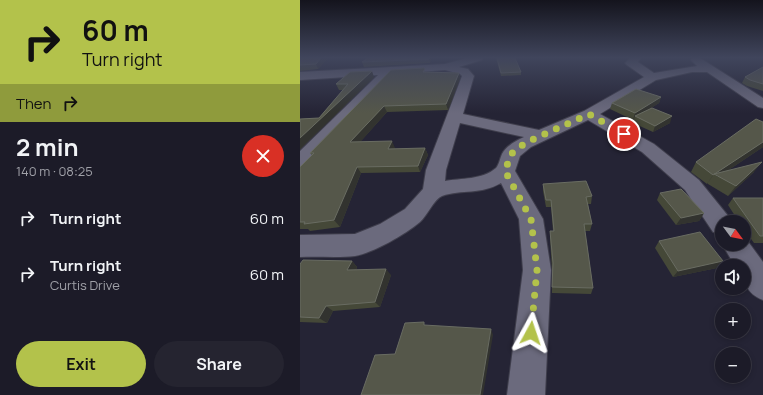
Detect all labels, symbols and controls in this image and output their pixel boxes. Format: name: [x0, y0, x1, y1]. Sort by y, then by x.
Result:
text: 60 m: [82, 11, 149, 49]
icon: right: [16, 16, 68, 68]
text: Turn right: [82, 47, 163, 71]
icon: right: [59, 92, 81, 114]
text: Then: [16, 93, 51, 114]
pin: [607, 117, 641, 151]
icon: arrive: [613, 123, 635, 145]
text: 2 min: [16, 130, 78, 163]
button: close: [242, 135, 284, 177]
text: 140 m · 08:25: [16, 162, 93, 180]
icon: right: [16, 207, 38, 229]
text: Turn right: [50, 208, 121, 229]
text: 60 m: [250, 208, 284, 229]
north arrow: [715, 215, 751, 251]
map controls: [715, 215, 751, 383]
text: Turn right: [50, 255, 121, 276]
button: sound: [715, 259, 751, 295]
icon: right: [16, 263, 38, 285]
text: 60 m: [250, 264, 284, 285]
text: Curtis Drive: [50, 276, 120, 294]
button: +: [715, 303, 751, 339]
position arrow: [510, 312, 552, 354]
button: Exit: [16, 341, 146, 387]
button: Share: [154, 341, 284, 387]
button: −: [715, 347, 751, 383]

